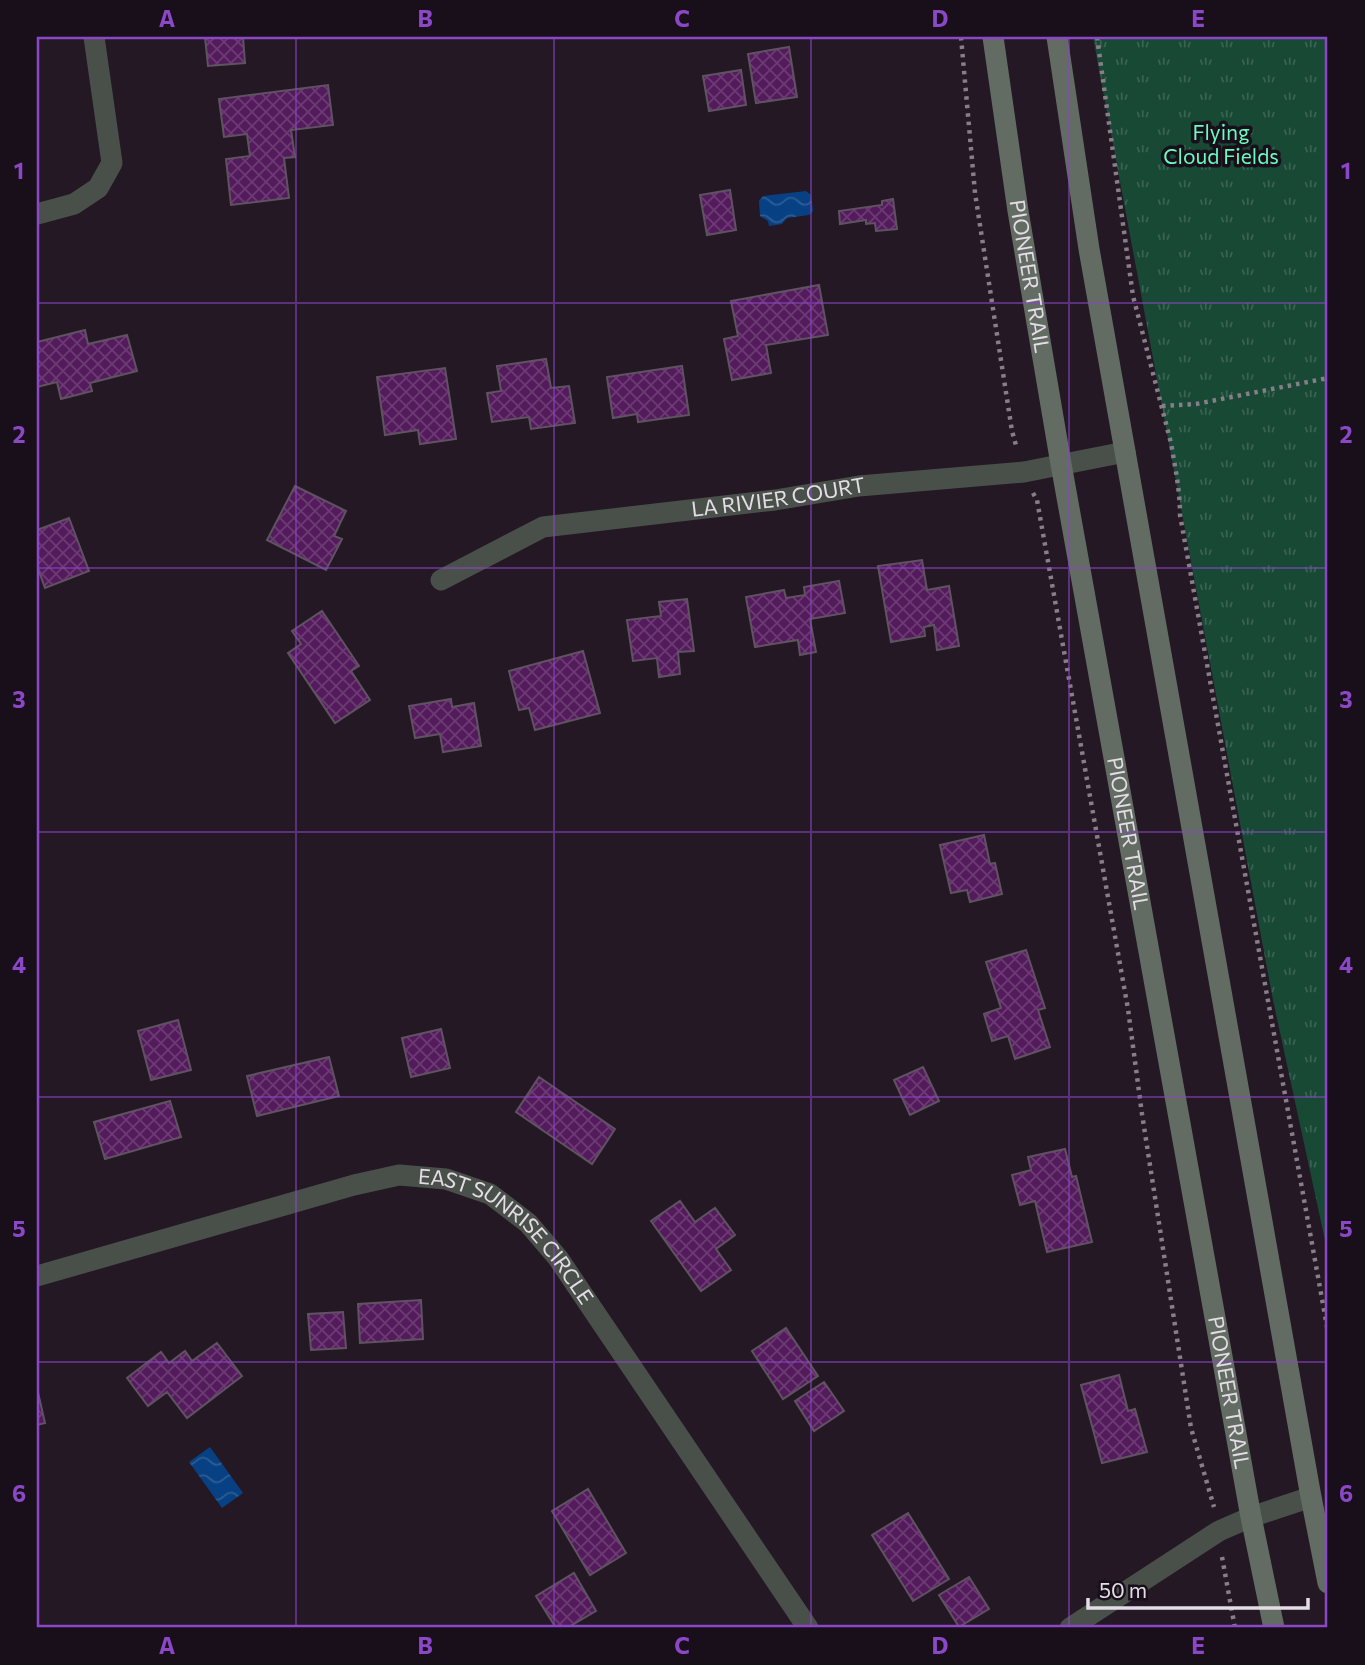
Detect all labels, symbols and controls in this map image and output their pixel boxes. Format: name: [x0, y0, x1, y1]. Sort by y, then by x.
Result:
text: A: [159, 4, 176, 32]
text: B: [417, 4, 433, 32]
text: C: [674, 4, 690, 32]
text: D: [932, 4, 949, 32]
text: E: [1191, 4, 1205, 32]
park label: Flying Cloud Fields: [1163, 119, 1279, 168]
text: 1: [14, 156, 24, 184]
text: 1: [1341, 156, 1351, 184]
street label: PIONEER TRAIL: [1006, 198, 1056, 355]
text: 2: [12, 420, 26, 448]
text: 2: [1339, 420, 1353, 448]
street label: LA RIVIER COURT: [690, 471, 867, 521]
text: 3: [12, 685, 26, 713]
text: 3: [1339, 685, 1353, 713]
street label: PIONEER TRAIL: [1103, 755, 1155, 912]
text: 4: [12, 950, 26, 978]
text: 4: [1339, 950, 1353, 978]
street label: EAST SUNRISE CIRCLE: [417, 1163, 600, 1308]
text: 5: [12, 1214, 26, 1242]
text: 5: [1339, 1214, 1353, 1242]
street label: PIONEER TRAIL: [1204, 1314, 1256, 1471]
text: 6: [12, 1479, 26, 1507]
text: 6: [1339, 1479, 1353, 1507]
scale bar: [1088, 1567, 1309, 1611]
text: 50 m: [1099, 1577, 1147, 1602]
text: A: [159, 1631, 176, 1659]
text: B: [417, 1631, 433, 1659]
text: C: [674, 1631, 690, 1659]
text: D: [932, 1631, 949, 1659]
text: E: [1191, 1631, 1205, 1659]

